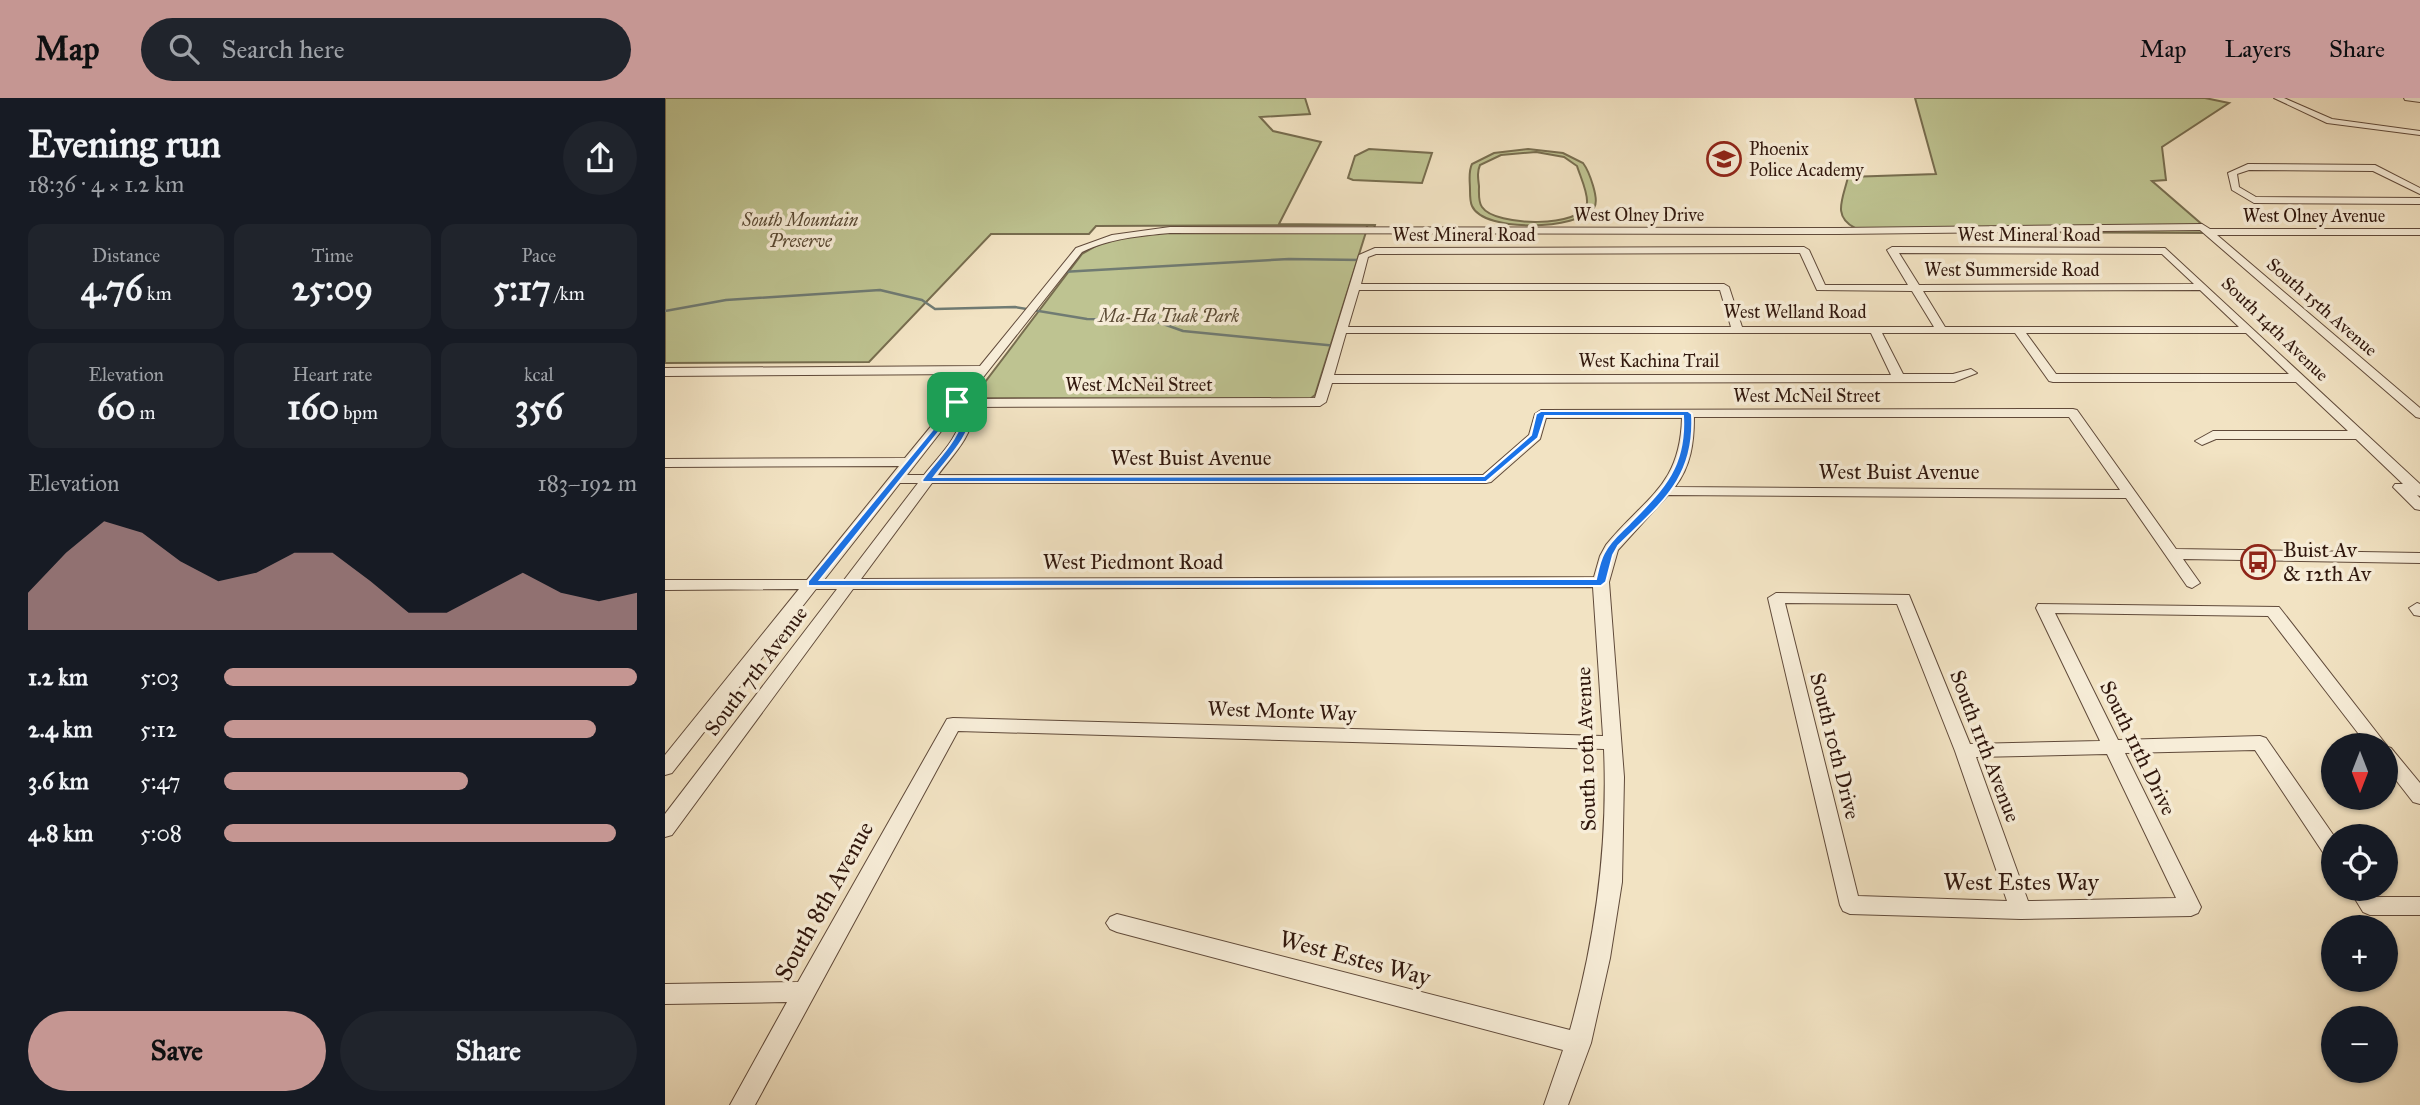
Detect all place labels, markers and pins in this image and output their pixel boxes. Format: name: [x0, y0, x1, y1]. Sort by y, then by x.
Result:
place label: Phoenix Police Academy: [1749, 138, 1864, 181]
school or university icon: Phoenix Police Academy: [1705, 140, 1743, 178]
pin: [927, 372, 987, 432]
place label: Buist Av & 12th Av: [2283, 537, 2372, 587]
bus stop icon: Buist Av & 12th Av: [2239, 543, 2277, 581]

